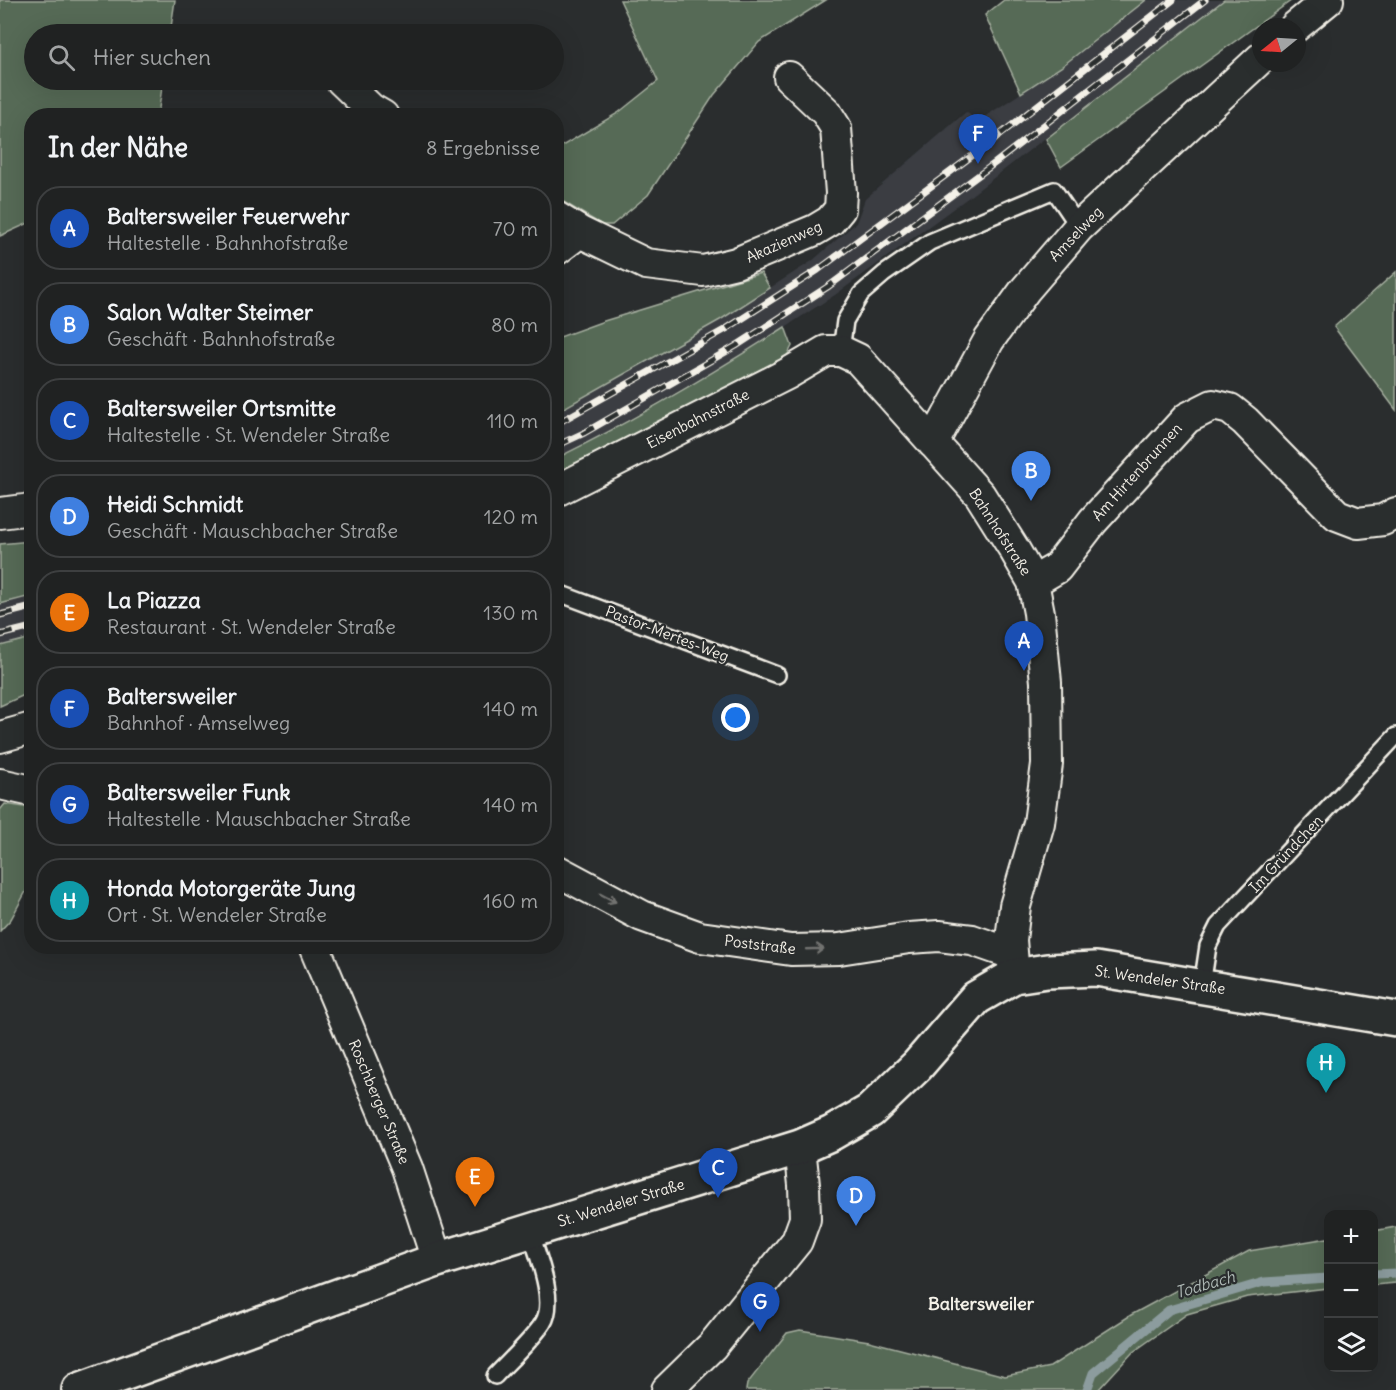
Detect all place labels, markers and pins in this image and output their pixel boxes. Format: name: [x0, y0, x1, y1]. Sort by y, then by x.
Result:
pin: F: [958, 114, 998, 164]
pin: B: [1012, 452, 1050, 501]
pin: A: [1004, 622, 1044, 671]
pin: H: [1306, 1044, 1346, 1093]
pin: C: [698, 1148, 738, 1198]
pin: E: [456, 1158, 494, 1207]
pin: D: [836, 1176, 876, 1226]
pin: G: [740, 1282, 780, 1332]

